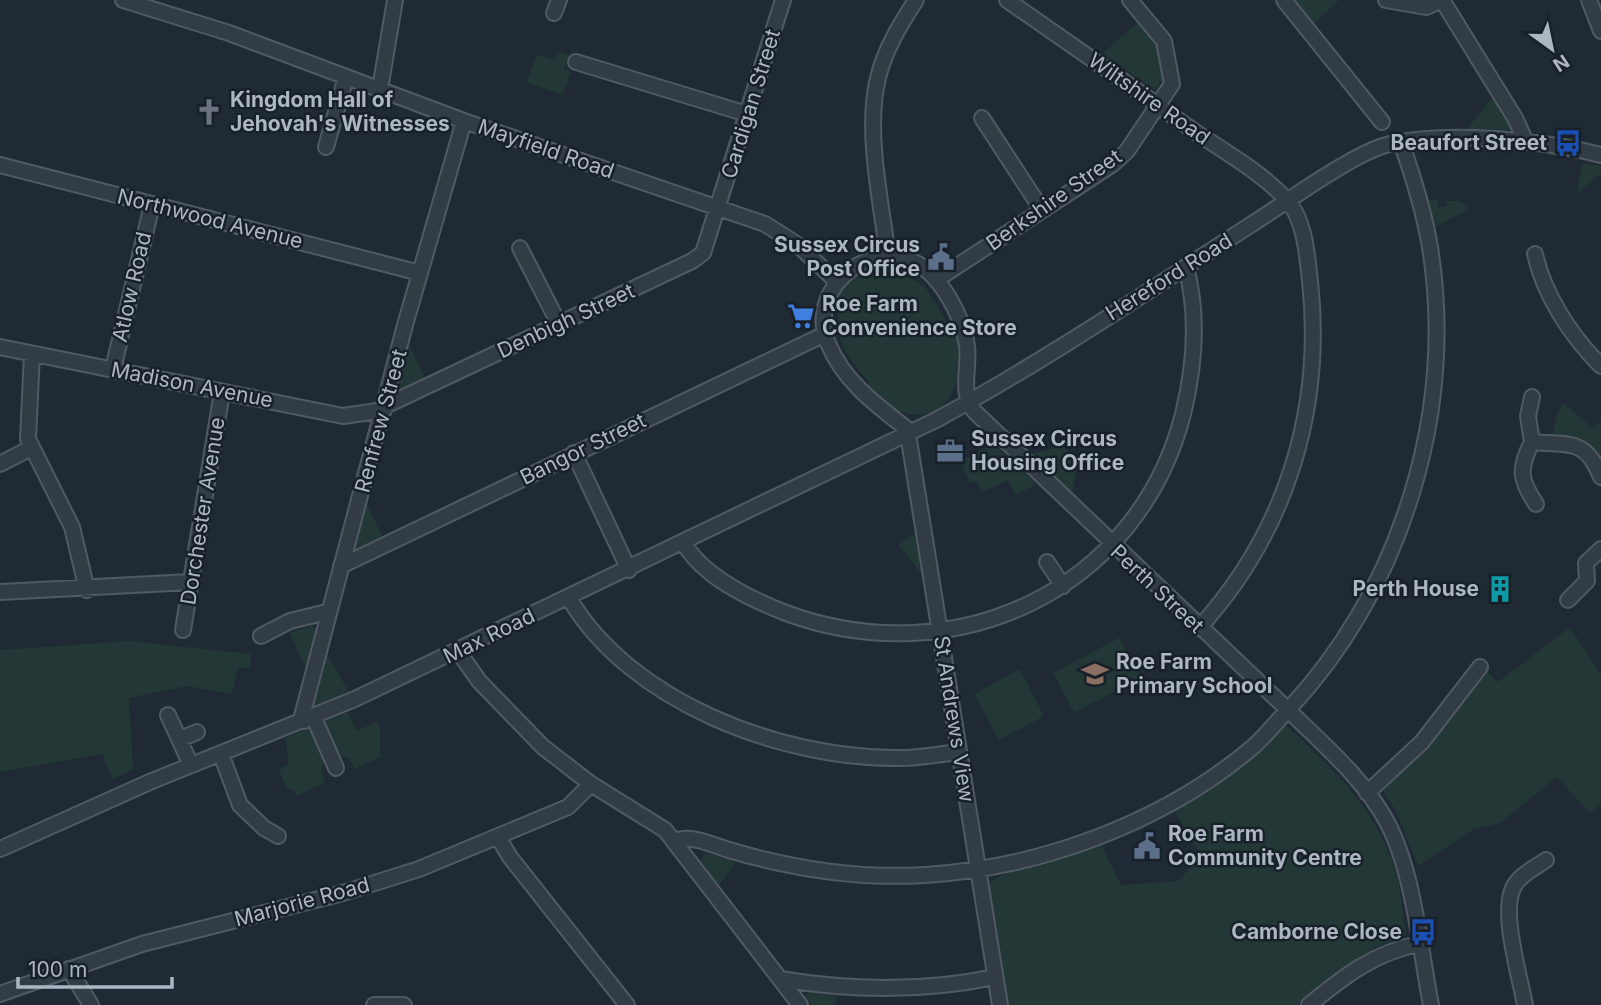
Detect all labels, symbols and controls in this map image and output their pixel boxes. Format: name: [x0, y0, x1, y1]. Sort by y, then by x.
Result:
north arrow: [1517, 14, 1587, 84]
street label: Cardigan Street: [716, 26, 785, 182]
street label: Wiltshire Road: [1084, 47, 1215, 150]
text: N: [1549, 49, 1573, 76]
place label: Kingdom Hall of Jehovah's Witnesses: [230, 87, 450, 136]
church icon: Kingdom Hall of Jehovah's Witnesses: [194, 97, 224, 127]
street label: Mayfield Road: [475, 114, 617, 183]
bus stop icon: Beaufort Street: [1553, 128, 1583, 158]
place label: Beaufort Street: [1391, 130, 1547, 155]
street label: Berkshire Street: [981, 144, 1126, 256]
street label: Northwood Avenue: [115, 183, 306, 254]
street label: Hereford Road: [1101, 228, 1237, 325]
street label: Atlow Road: [107, 230, 156, 344]
place label: Sussex Circus Post Office: [774, 232, 920, 281]
public building icon: Sussex Circus Post Office: [926, 242, 956, 272]
street label: Denbigh Street: [493, 278, 638, 363]
place label: Roe Farm Convenience Store: [822, 291, 1017, 340]
supermarket icon: Roe Farm Convenience Store: [786, 301, 816, 331]
street label: Renfrew Street: [349, 346, 412, 495]
street label: Madison Avenue: [109, 357, 275, 412]
street label: Bangor Street: [516, 407, 650, 490]
street label: Dorchester Avenue: [175, 415, 230, 606]
place label: Sussex Circus Housing Office: [971, 426, 1124, 475]
office icon: Sussex Circus Housing Office: [935, 436, 965, 466]
street label: Perth Street: [1106, 539, 1209, 638]
building icon: Perth House: [1485, 574, 1515, 604]
place label: Perth House: [1352, 576, 1479, 601]
street label: Max Road: [439, 603, 539, 668]
street label: St Andrews View: [929, 634, 980, 804]
place label: Roe Farm Primary School: [1116, 649, 1273, 698]
school or university icon: Roe Farm Primary School: [1080, 659, 1110, 689]
place label: Roe Farm Community Centre: [1168, 821, 1362, 870]
public building icon: Roe Farm Community Centre: [1132, 831, 1162, 861]
street label: Marjorie Road: [232, 871, 372, 932]
bus stop icon: Camborne Close: [1408, 917, 1438, 947]
place label: Camborne Close: [1231, 919, 1402, 944]
scale bar: [18, 946, 172, 990]
text: 100 m: [28, 957, 87, 982]

